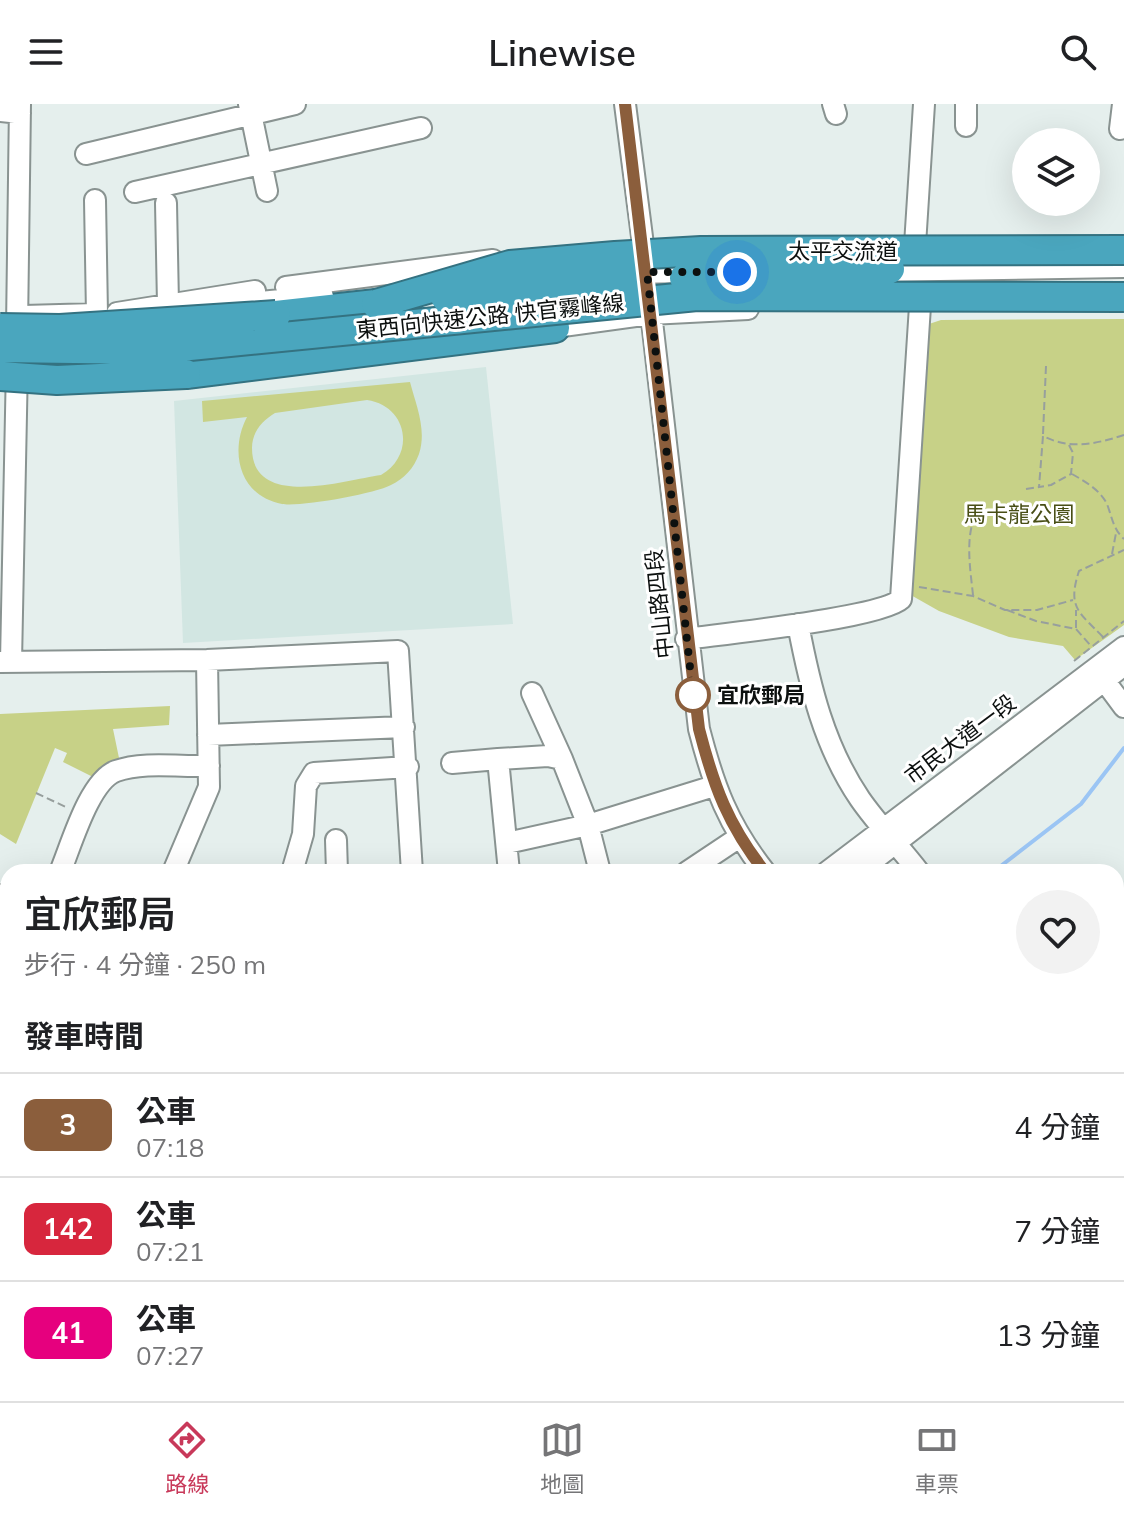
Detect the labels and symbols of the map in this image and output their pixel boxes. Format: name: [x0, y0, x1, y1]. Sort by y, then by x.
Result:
street label: 太平交流道: [788, 237, 898, 265]
your location: [717, 252, 757, 292]
street label: 東西向快速公路 快官霧峰線: [354, 288, 626, 344]
park label: 馬卡龍公園: [964, 500, 1074, 528]
street label: 中山路四段: [639, 548, 679, 660]
marker: 宜欣郵局: [676, 678, 710, 712]
place label: 宜欣郵局: [717, 681, 805, 709]
street label: 市民大道一段: [899, 688, 1021, 790]

